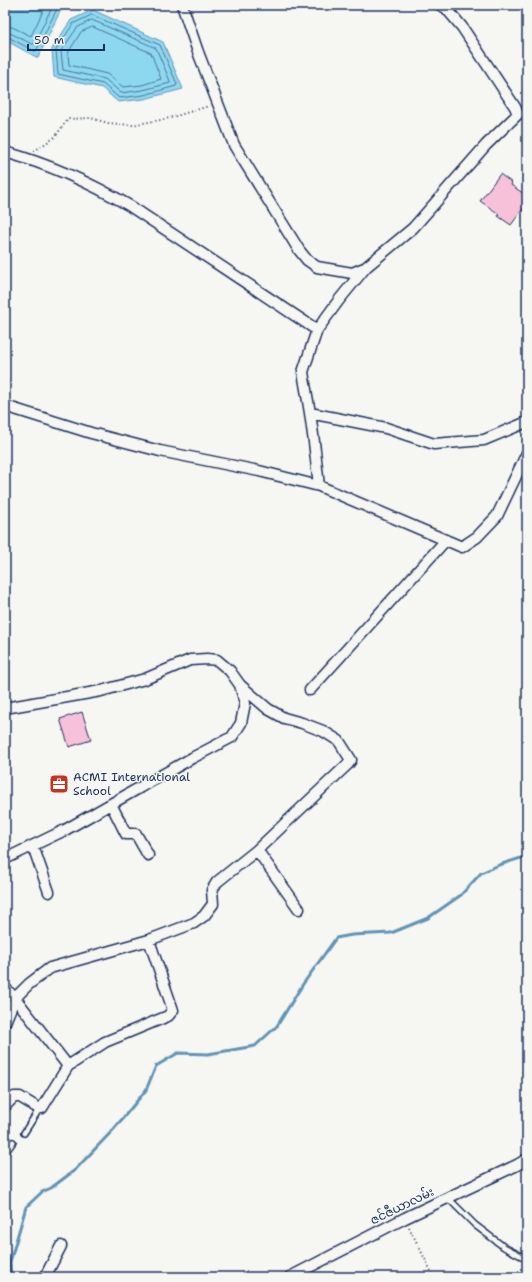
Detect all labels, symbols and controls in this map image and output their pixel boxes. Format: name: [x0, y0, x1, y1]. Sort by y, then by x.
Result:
scale bar: [28, 26, 104, 52]
text: 50 m: [34, 32, 64, 48]
place label: ACMI International School: [73, 769, 190, 799]
office icon: ACMI International School: [48, 773, 70, 795]
street label: ဇင်ဇီယာလမ်း: [367, 1183, 437, 1228]

